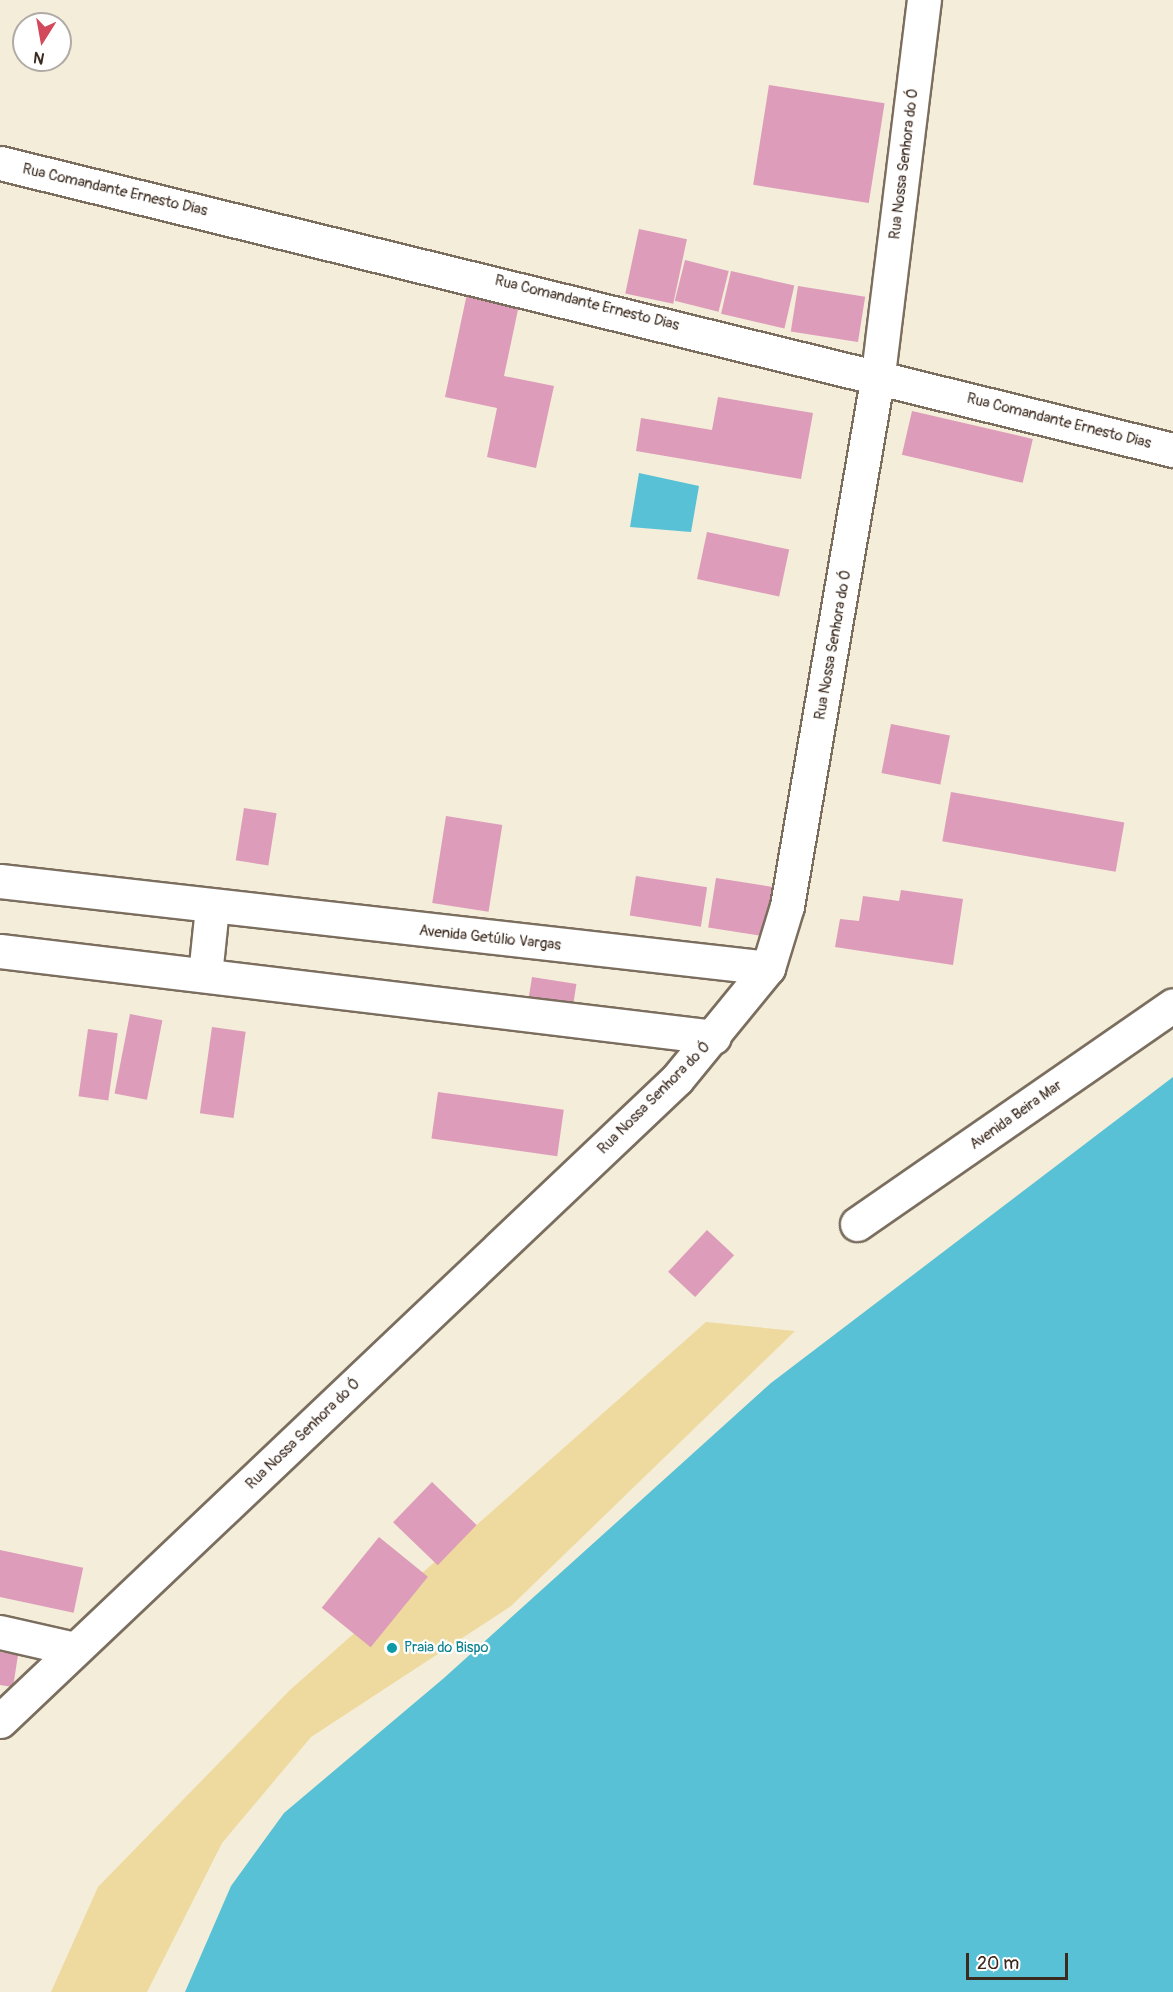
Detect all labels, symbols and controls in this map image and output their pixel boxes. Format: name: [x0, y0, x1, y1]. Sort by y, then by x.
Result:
north arrow: [12, 12, 72, 72]
text: N: [32, 47, 46, 69]
street label: Rua Nossa Senhora do Ó: [886, 88, 922, 240]
street label: Rua Comandante Ernesto Dias: [21, 160, 209, 220]
street label: Rua Comandante Ernesto Dias: [493, 271, 681, 335]
street label: Rua Comandante Ernesto Dias: [965, 389, 1153, 453]
street label: Rua Nossa Senhora do Ó: [811, 569, 855, 721]
street label: Avenida Getúlio Vargas: [418, 922, 562, 954]
street label: Rua Nossa Senhora do Ó: [594, 1038, 714, 1158]
street label: Avenida Beira Mar: [966, 1076, 1066, 1154]
street label: Rua Nossa Senhora do Ó: [242, 1375, 364, 1493]
place label: Praia do Bispo: [404, 1639, 489, 1657]
marker: Praia do Bispo: [385, 1641, 399, 1655]
scale bar: [969, 1941, 1071, 1979]
text: 20 m: [977, 1952, 1019, 1975]

